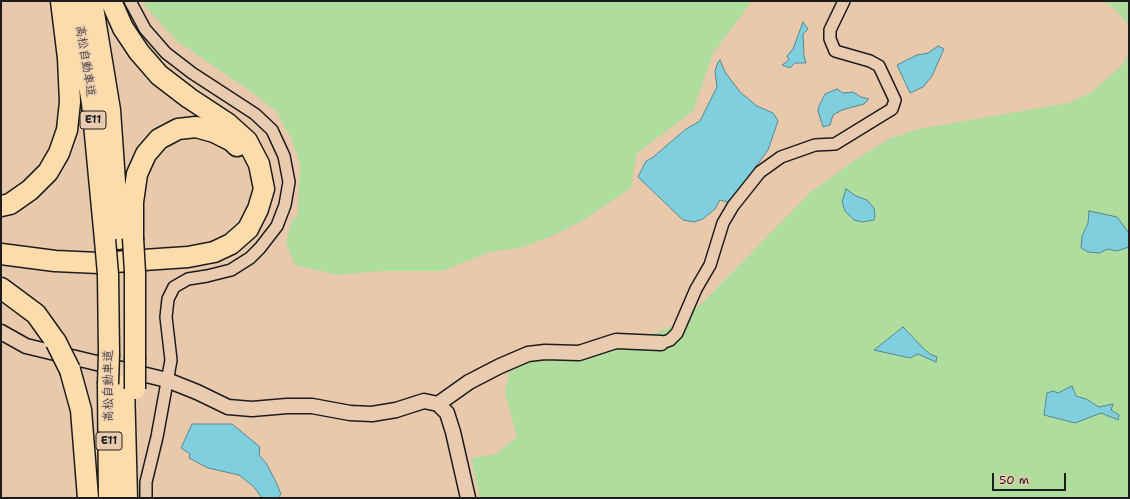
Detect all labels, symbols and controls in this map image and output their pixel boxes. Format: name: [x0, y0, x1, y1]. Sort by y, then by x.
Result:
street label: 高松自動車道: [72, 24, 98, 98]
road number: E11: [80, 111, 106, 129]
street label: 高松自動車道: [102, 350, 116, 422]
road number: E11: [96, 432, 122, 450]
scale bar: [994, 465, 1068, 491]
text: 50 m: [999, 472, 1029, 488]

